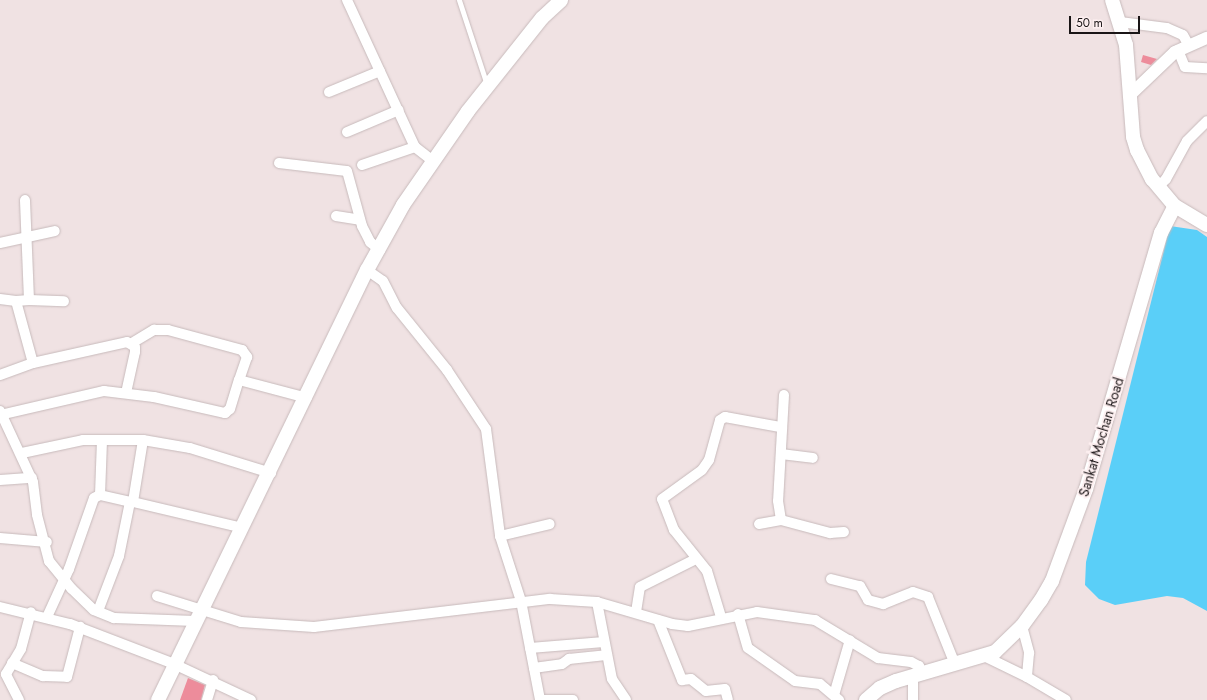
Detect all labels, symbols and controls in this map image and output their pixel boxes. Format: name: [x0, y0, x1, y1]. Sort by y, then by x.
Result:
scale bar: [1071, 8, 1142, 34]
text: 50 m: [1076, 14, 1103, 32]
street label: Sankat Mochan Road: [1075, 375, 1127, 499]

